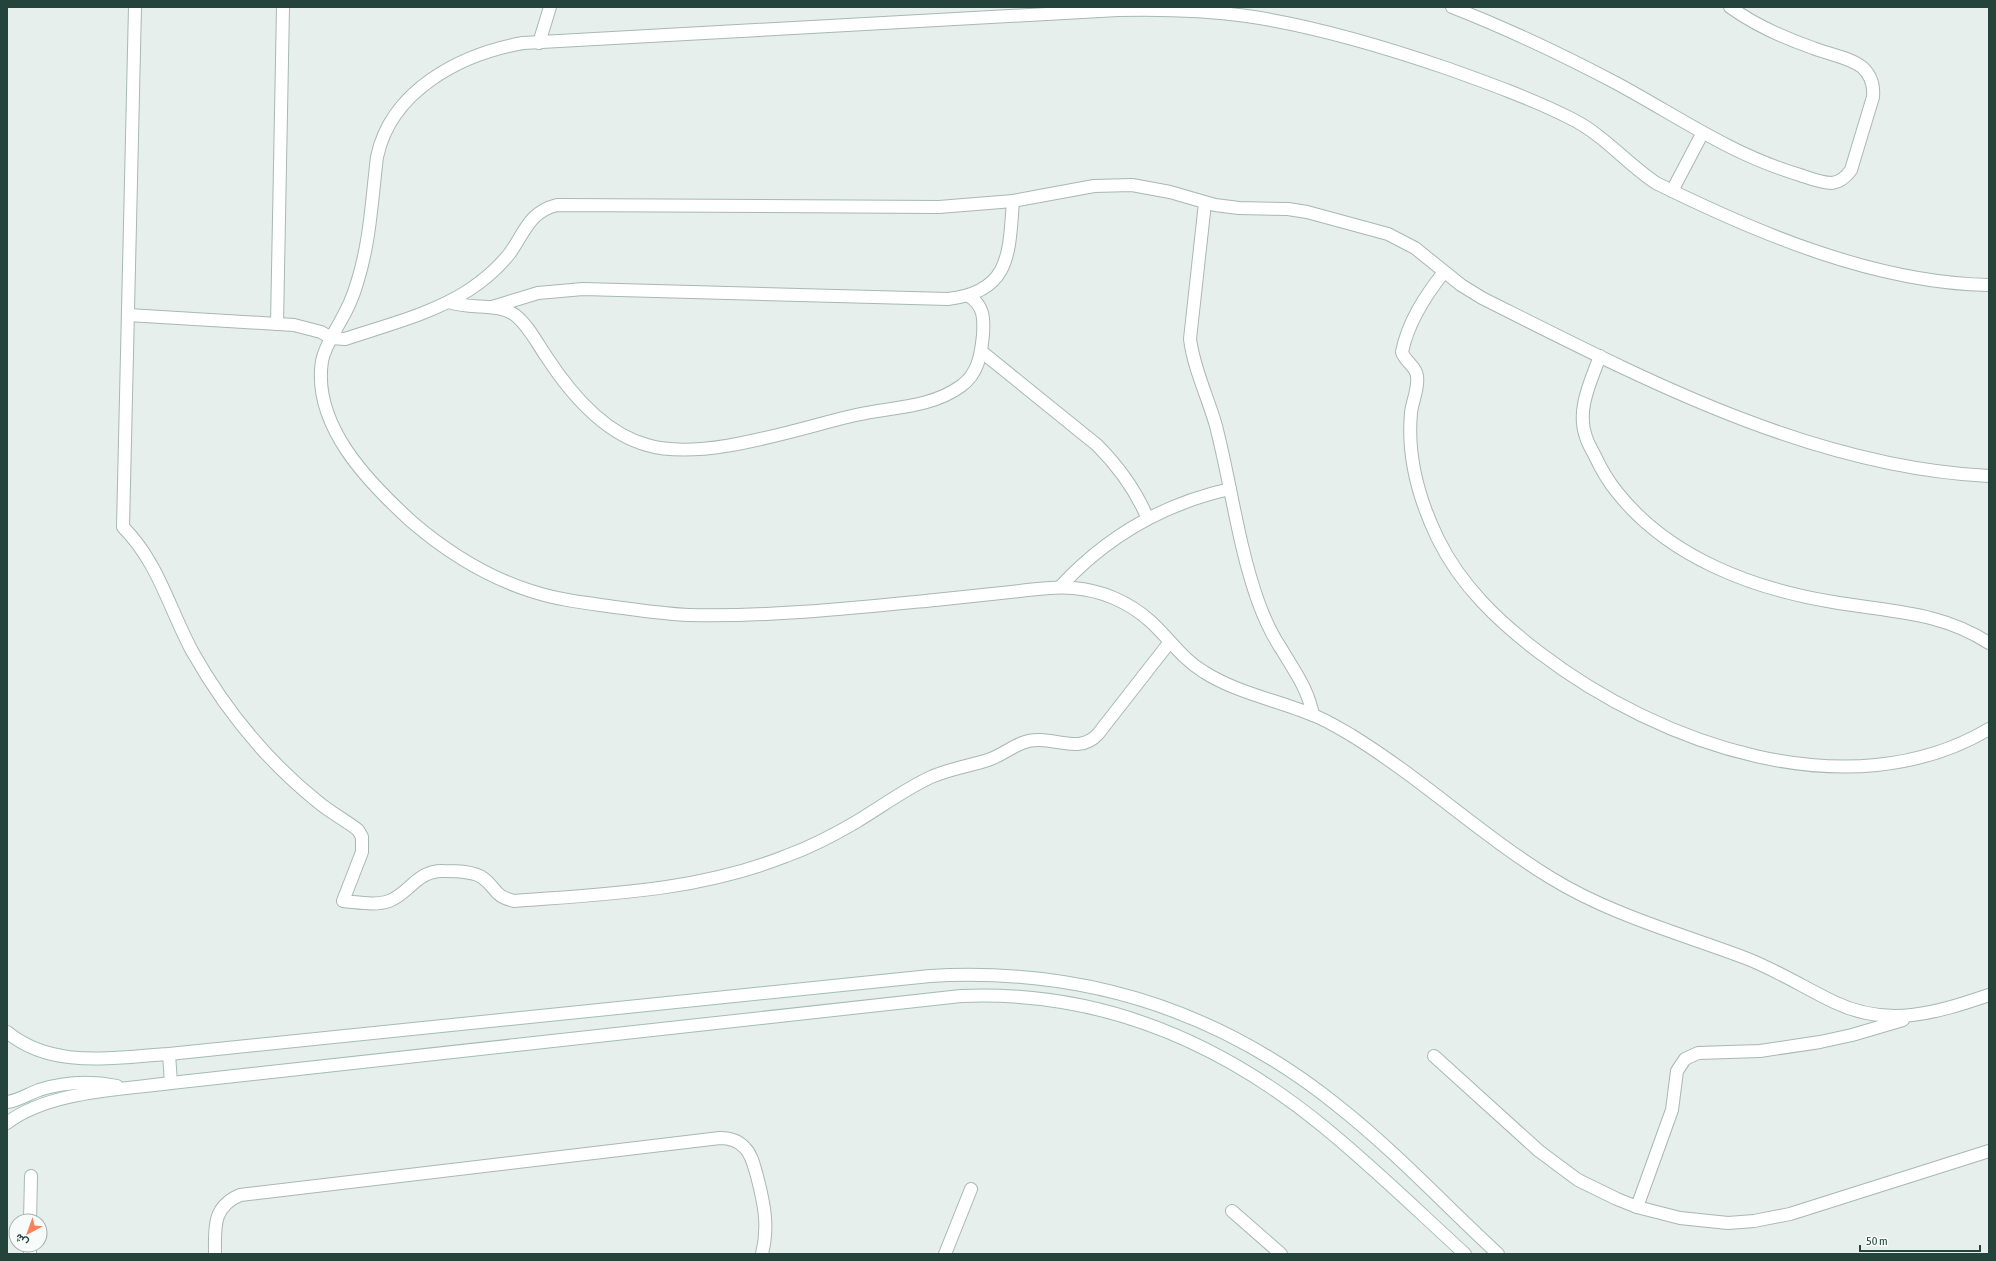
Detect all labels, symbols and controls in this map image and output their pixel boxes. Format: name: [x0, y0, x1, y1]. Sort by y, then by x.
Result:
north arrow: [8, 1213, 48, 1253]
scale bar: [1860, 1227, 1980, 1253]
text: ش: [13, 1231, 31, 1249]
text: 50 m: [1866, 1234, 1888, 1248]

